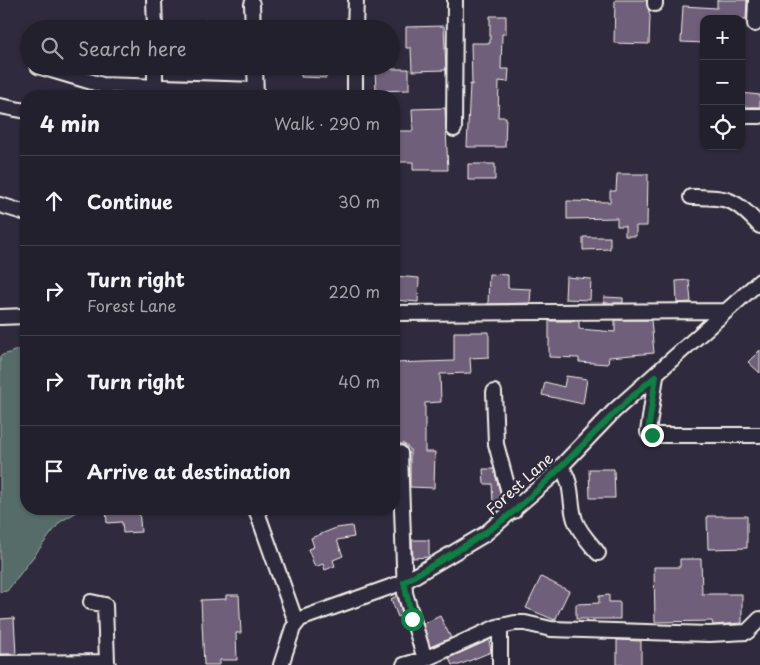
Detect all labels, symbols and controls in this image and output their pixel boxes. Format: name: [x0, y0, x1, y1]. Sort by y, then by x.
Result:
map controls: [700, 15, 745, 150]
button: +: [700, 15, 745, 60]
search box: [20, 20, 400, 75]
icon: search: [38, 34, 66, 62]
text: Search here: [78, 34, 187, 62]
button: −: [700, 60, 745, 105]
button: locate: [700, 105, 745, 150]
text: 4 min: [40, 107, 100, 139]
text: Walk · 290 m: [274, 111, 380, 135]
icon: ahead: [40, 187, 68, 215]
text: Continue: [87, 187, 173, 215]
text: 30 m: [338, 189, 380, 213]
text: Turn right: [87, 265, 185, 293]
icon: right: [40, 277, 68, 305]
text: 220 m: [329, 279, 380, 303]
text: Forest Lane: [87, 293, 176, 317]
icon: right: [40, 367, 68, 395]
text: Turn right: [87, 367, 185, 395]
text: 40 m: [338, 369, 380, 393]
route end: [641, 424, 664, 447]
street label: Forest Lane: [480, 446, 558, 520]
icon: arrive: [40, 457, 68, 485]
text: Arrive at destination: [87, 457, 291, 485]
route start: [401, 608, 424, 631]

